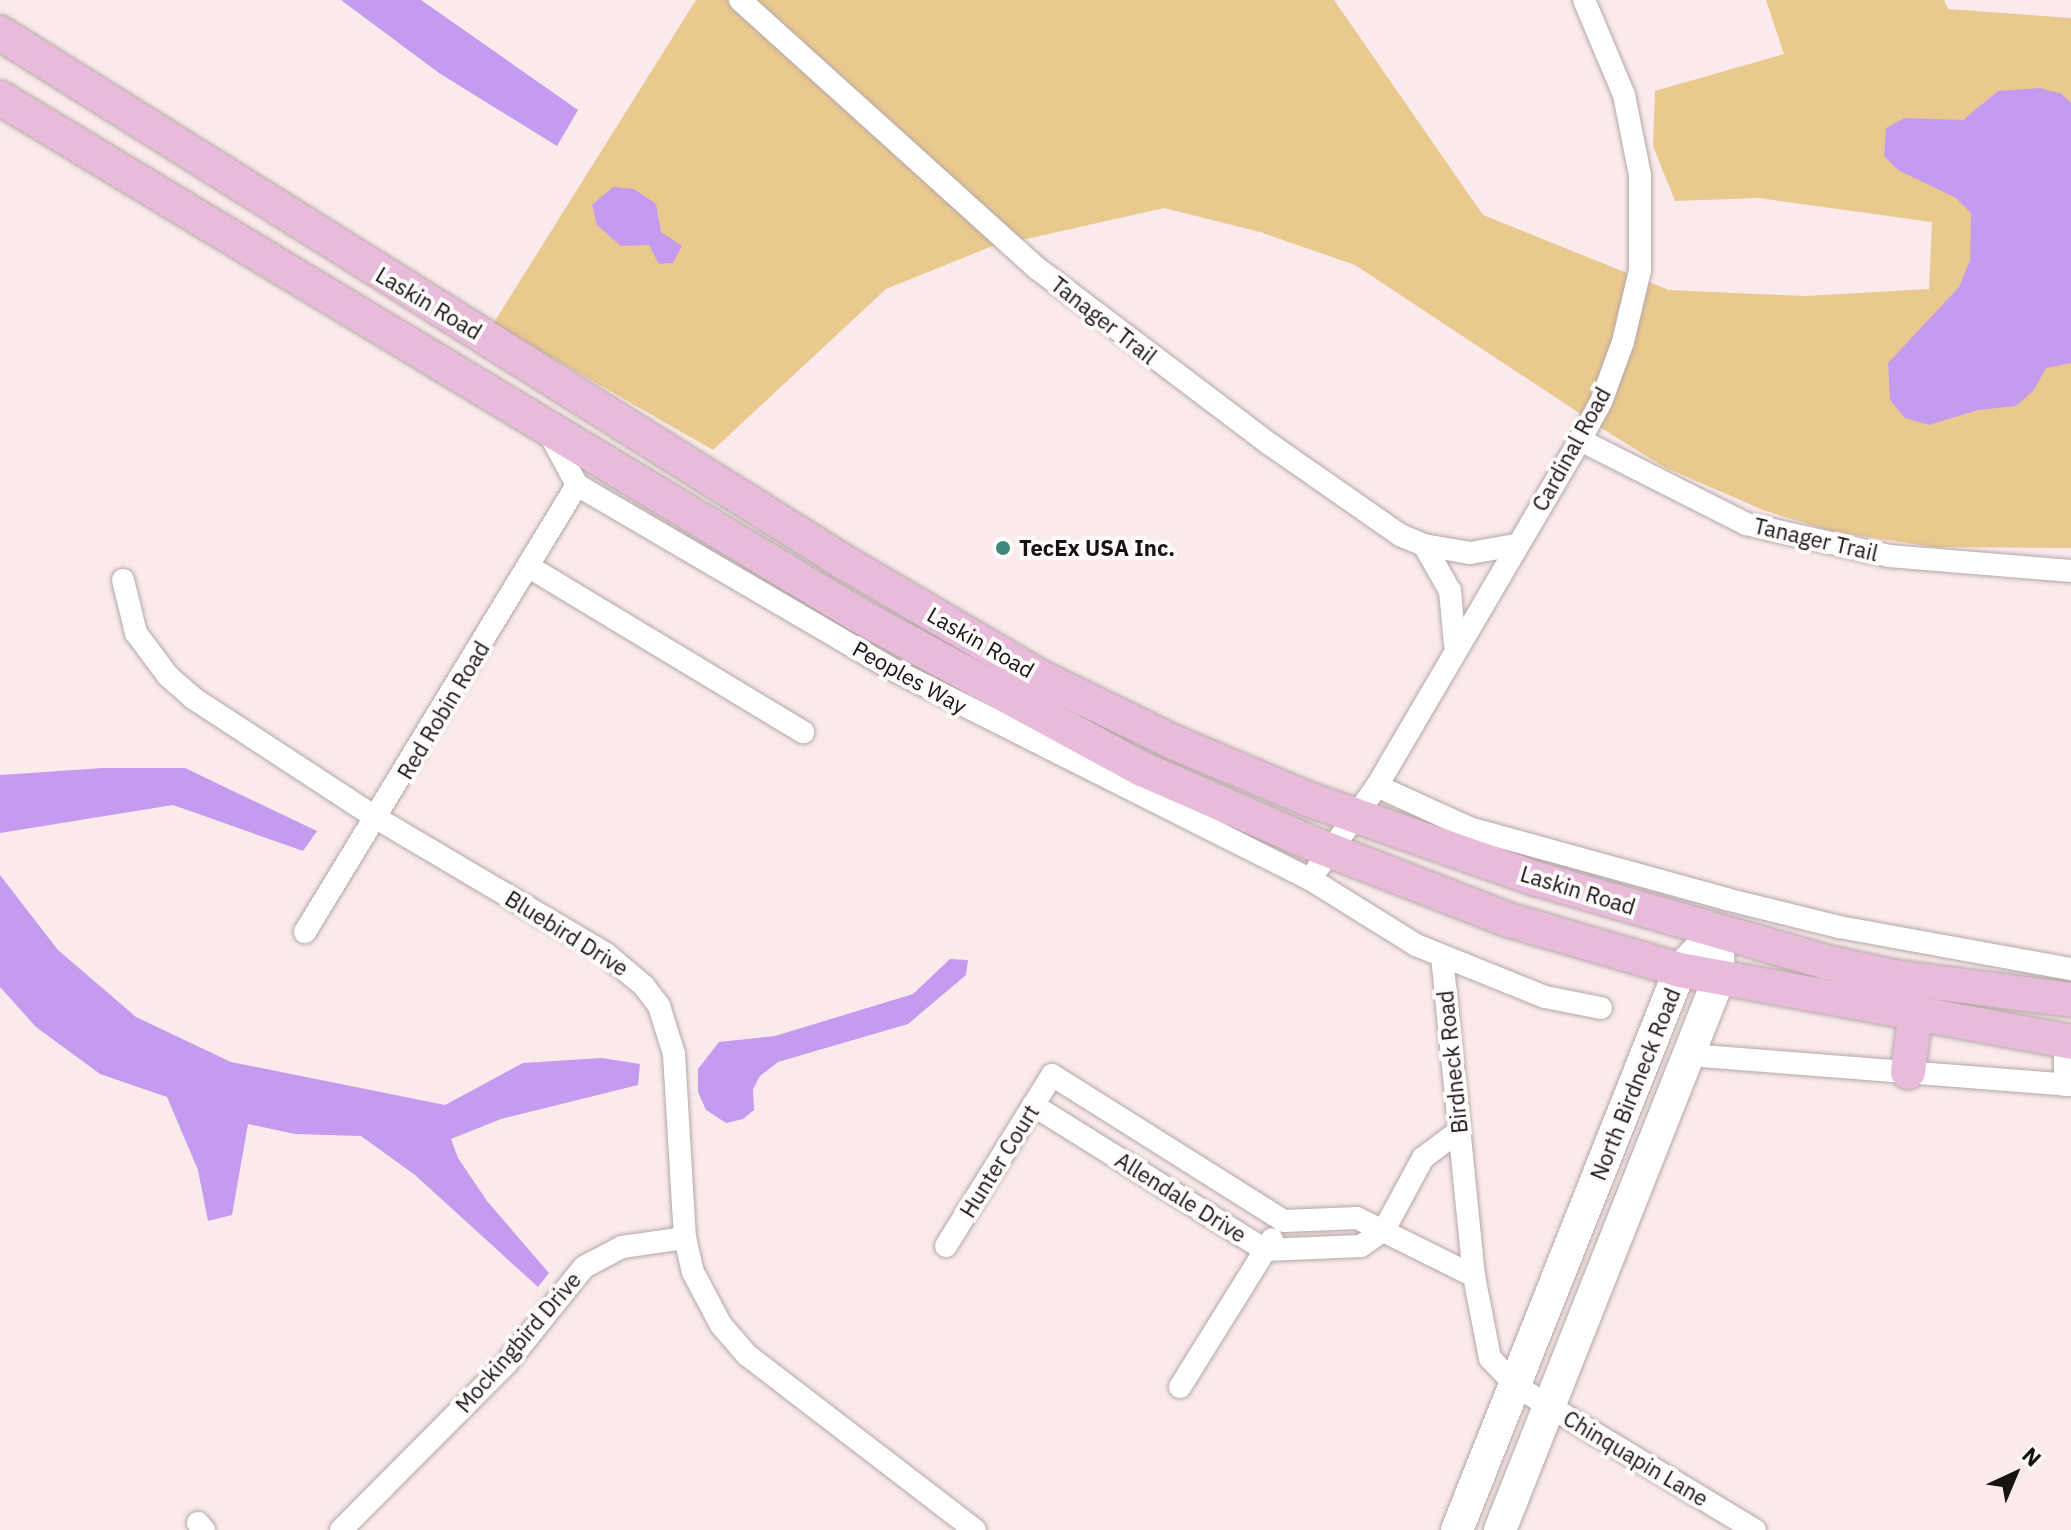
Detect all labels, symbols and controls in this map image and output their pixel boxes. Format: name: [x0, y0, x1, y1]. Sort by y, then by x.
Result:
street label: Laskin Road: [371, 261, 487, 345]
street label: Tanager Trail: [1046, 271, 1162, 369]
street label: Cardinal Road: [1526, 382, 1616, 516]
street label: Tanager Trail: [1751, 512, 1881, 566]
place label: TecEx USA Inc.: [1019, 535, 1175, 561]
marker: TecEx USA Inc.: [994, 539, 1012, 557]
street label: Laskin Road: [923, 601, 1039, 683]
street label: Peoples Way: [848, 635, 972, 719]
street label: Red Robin Road: [391, 636, 495, 784]
street label: Laskin Road: [1517, 860, 1639, 920]
street label: Bluebird Drive: [501, 885, 633, 981]
street label: North Birdneck Road: [1584, 984, 1686, 1184]
street label: Birdneck Road: [1431, 989, 1473, 1135]
street label: Hunter Court: [954, 1100, 1044, 1222]
street label: Allendale Drive: [1111, 1146, 1251, 1248]
street label: Mockingbird Drive: [450, 1266, 586, 1418]
street label: Chinquapin Lane: [1559, 1404, 1713, 1512]
north arrow: [1975, 1434, 2055, 1514]
text: N: [2016, 1440, 2048, 1472]

